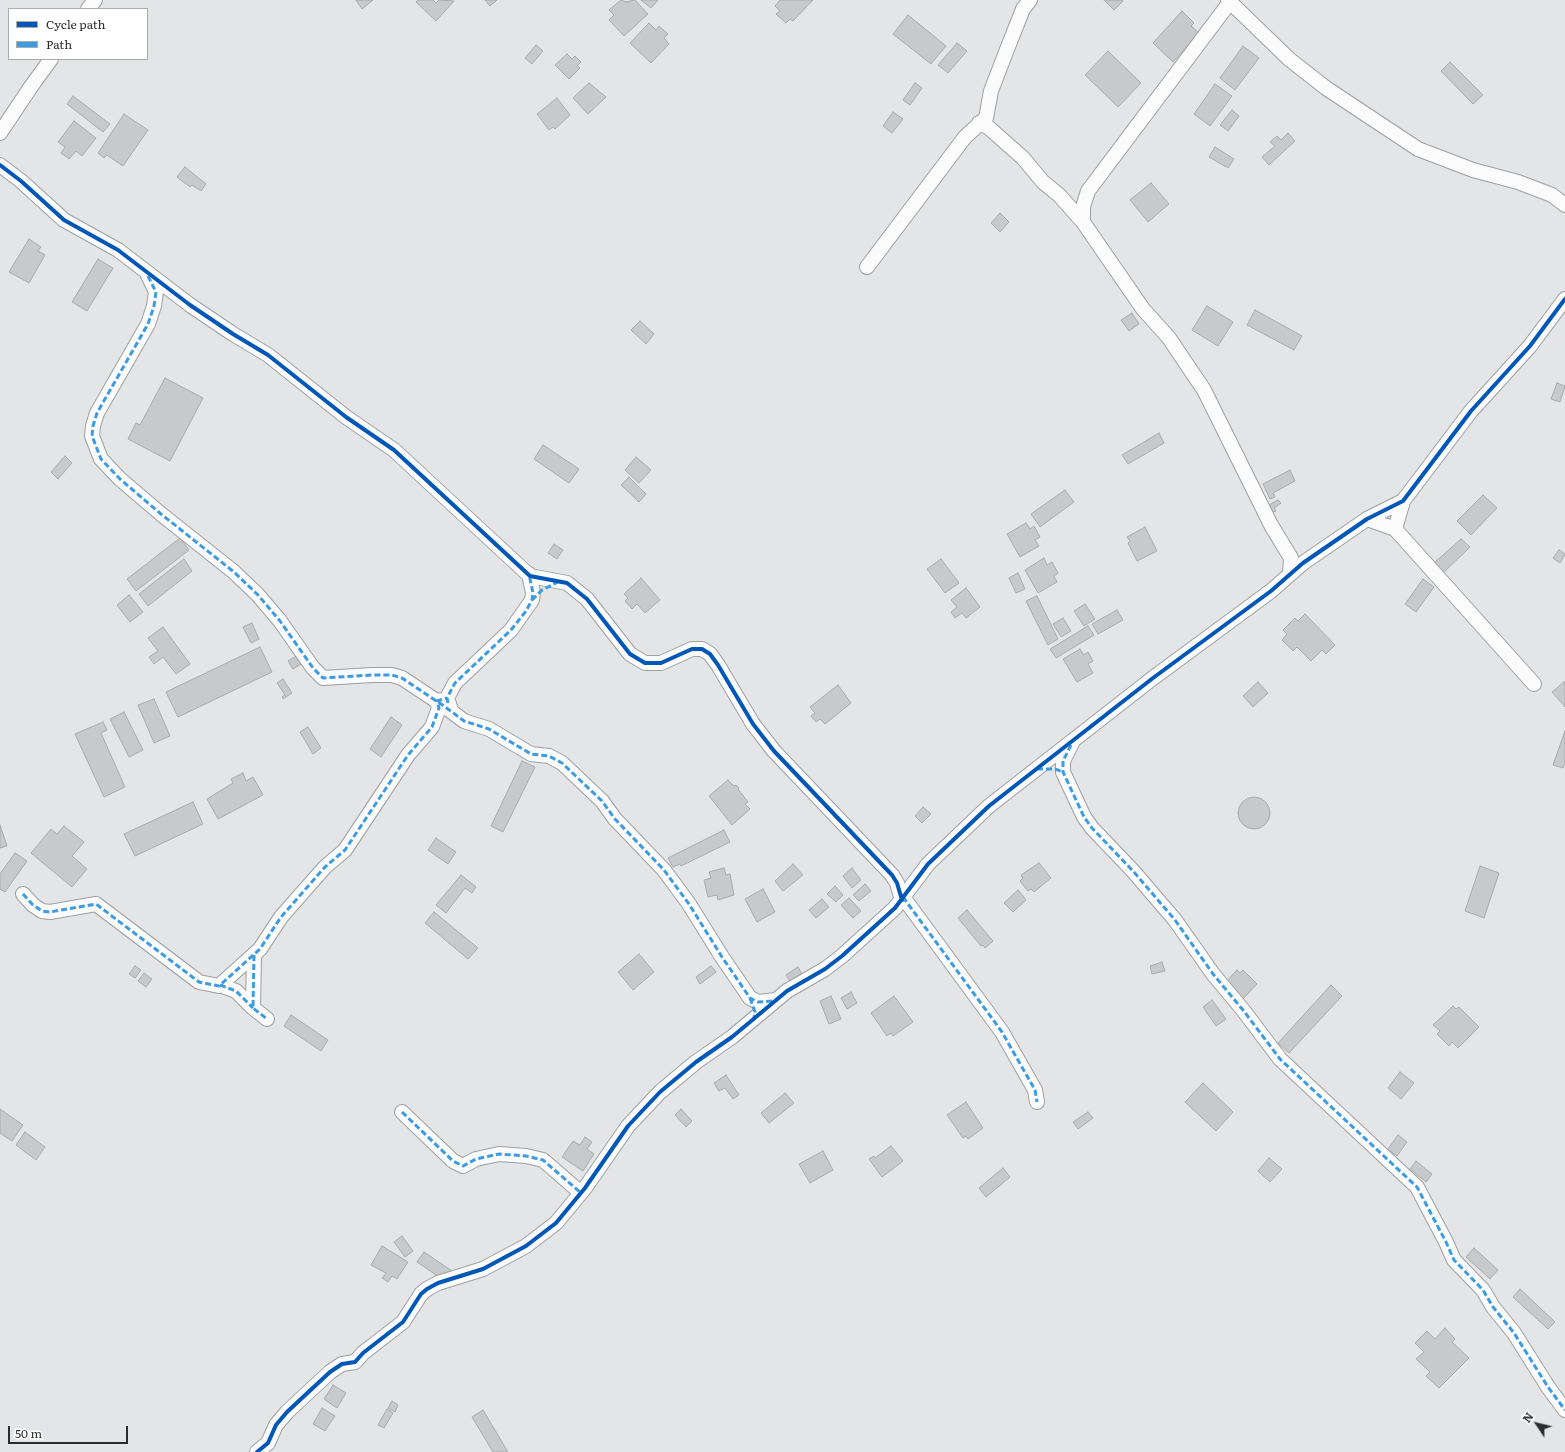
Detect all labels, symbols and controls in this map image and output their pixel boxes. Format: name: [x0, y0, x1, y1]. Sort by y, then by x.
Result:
legend: [8, 8, 148, 60]
text: Cycle path: [46, 15, 106, 33]
text: Path: [46, 35, 72, 53]
north arrow: [1517, 1404, 1557, 1444]
text: N: [1518, 1409, 1536, 1425]
scale bar: [10, 1418, 130, 1444]
text: 50 m: [15, 1424, 42, 1442]

